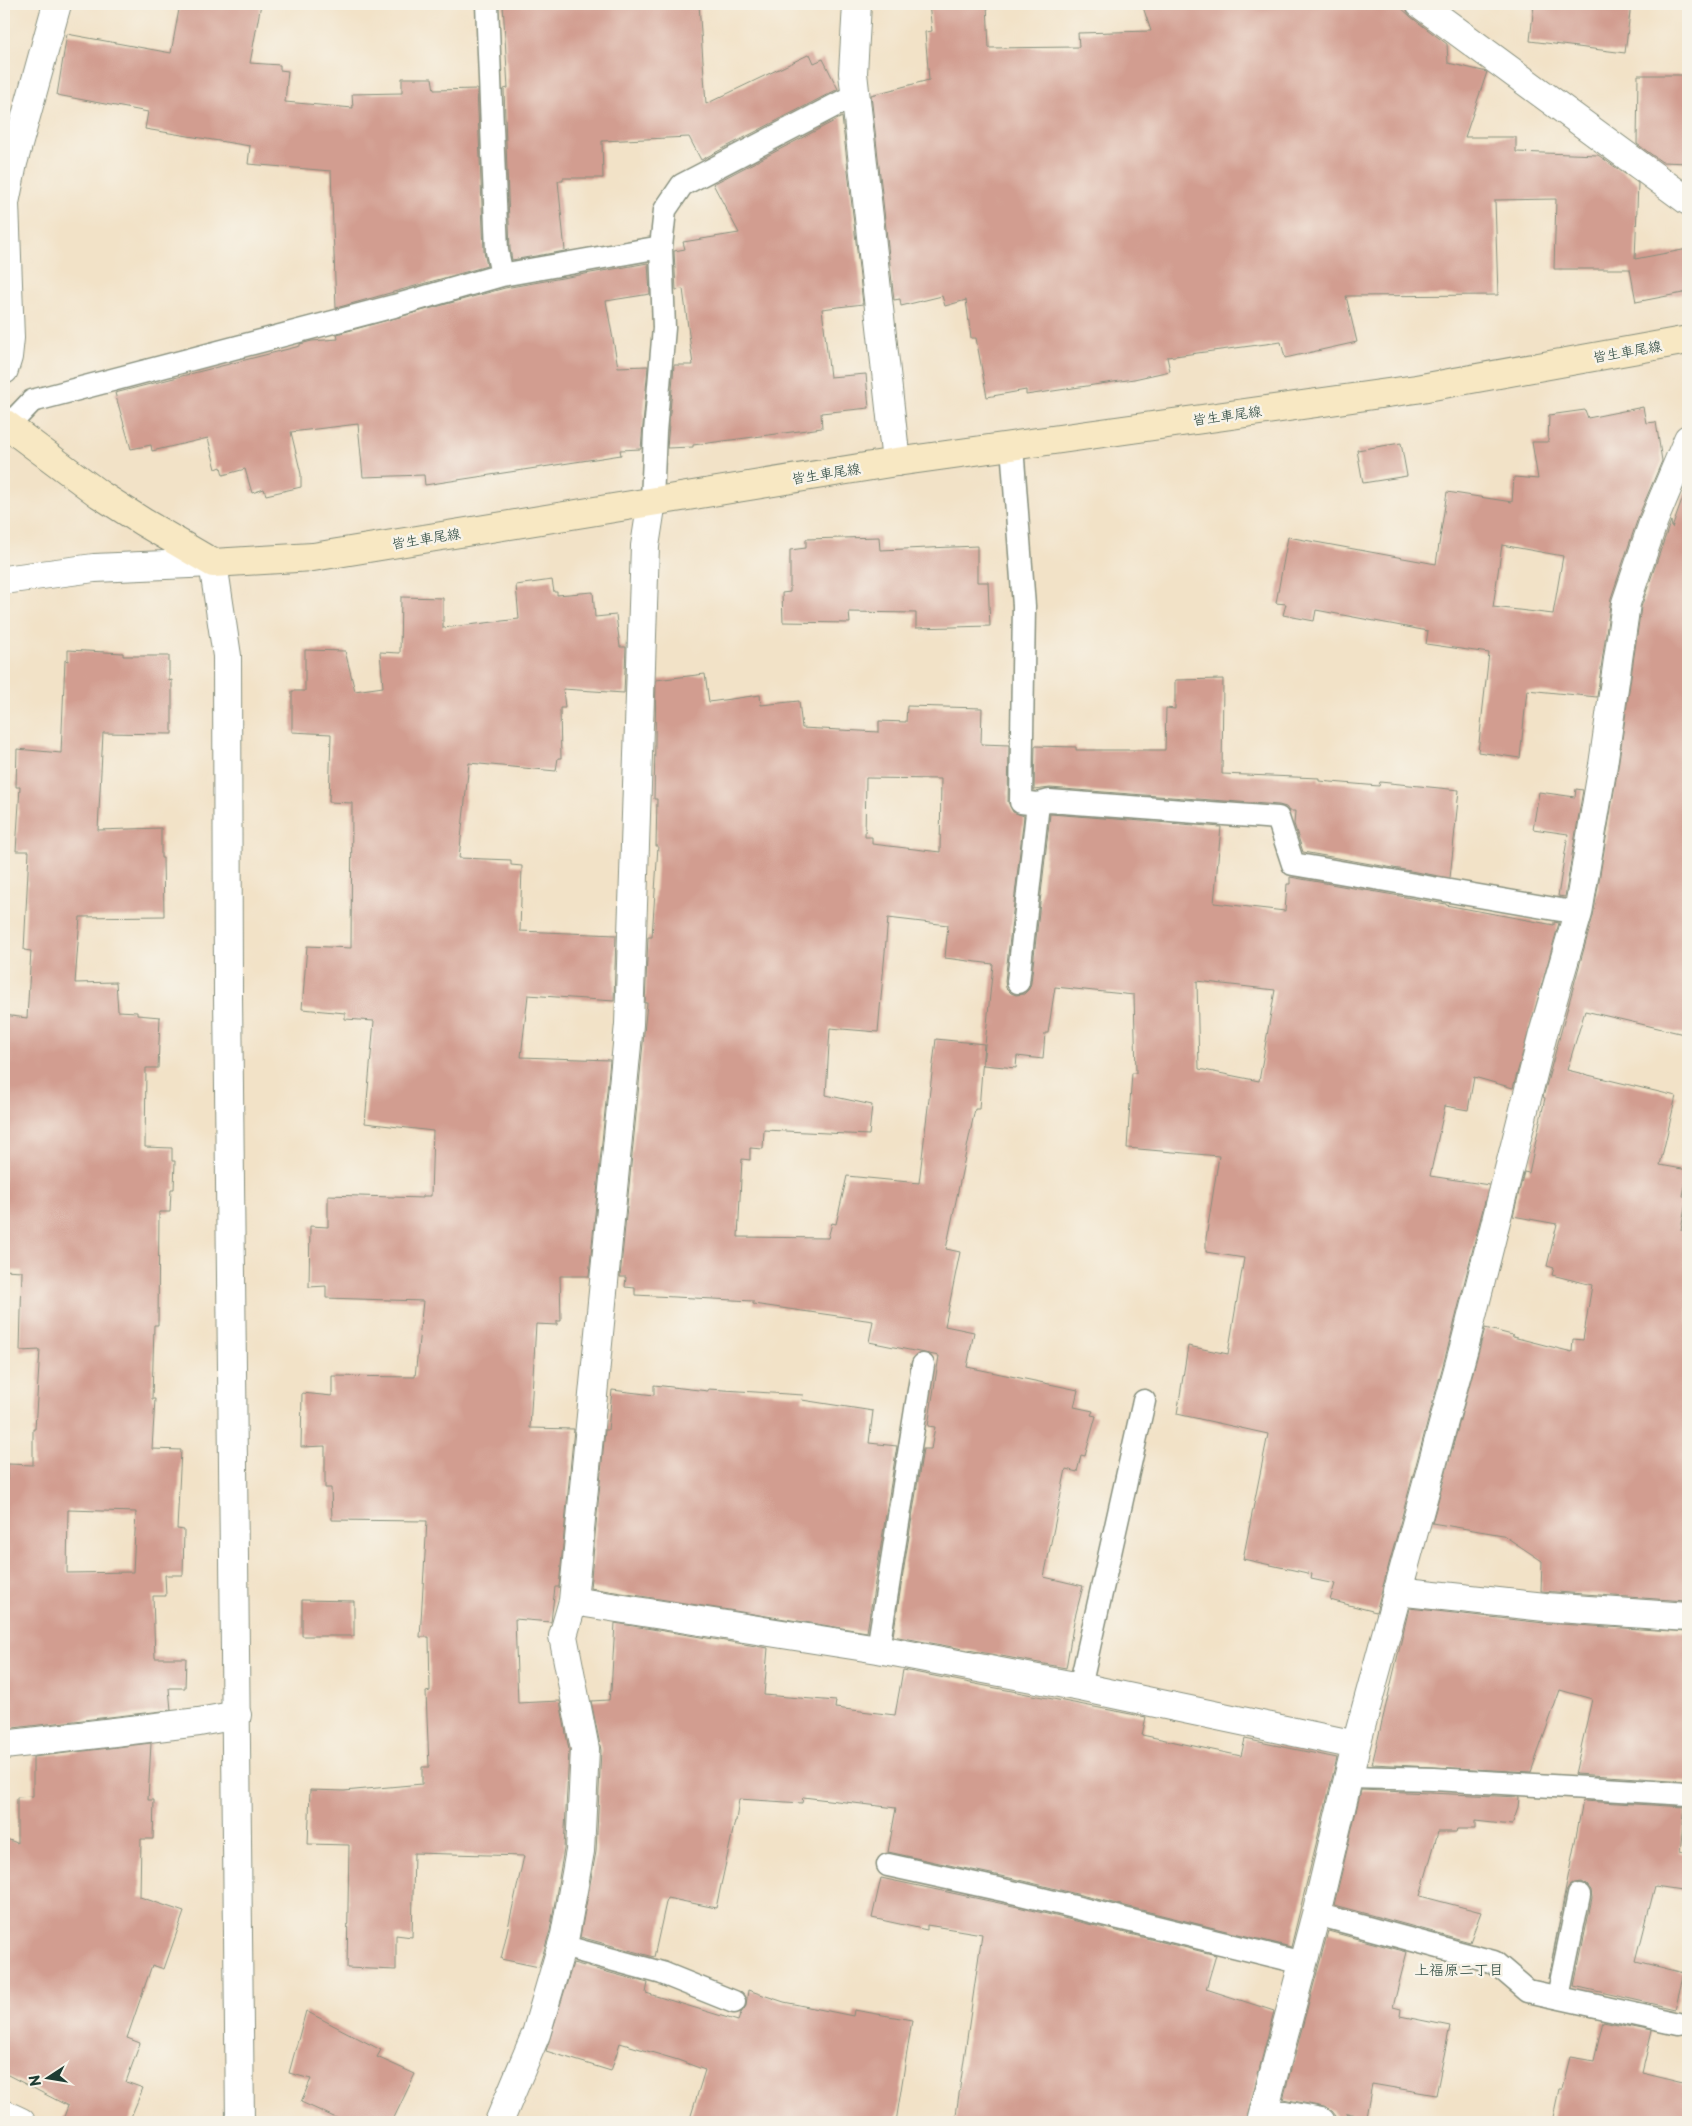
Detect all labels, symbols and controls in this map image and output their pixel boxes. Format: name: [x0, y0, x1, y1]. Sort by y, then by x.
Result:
street label: 皆生車尾線: [1591, 335, 1663, 367]
street label: 皆生車尾線: [1191, 400, 1263, 430]
street label: 皆生車尾線: [790, 457, 862, 489]
street label: 皆生車尾線: [390, 522, 462, 554]
district label: 上福原二丁目: [1414, 1957, 1504, 1980]
north arrow: [22, 2054, 72, 2104]
text: N: [23, 2073, 46, 2088]

